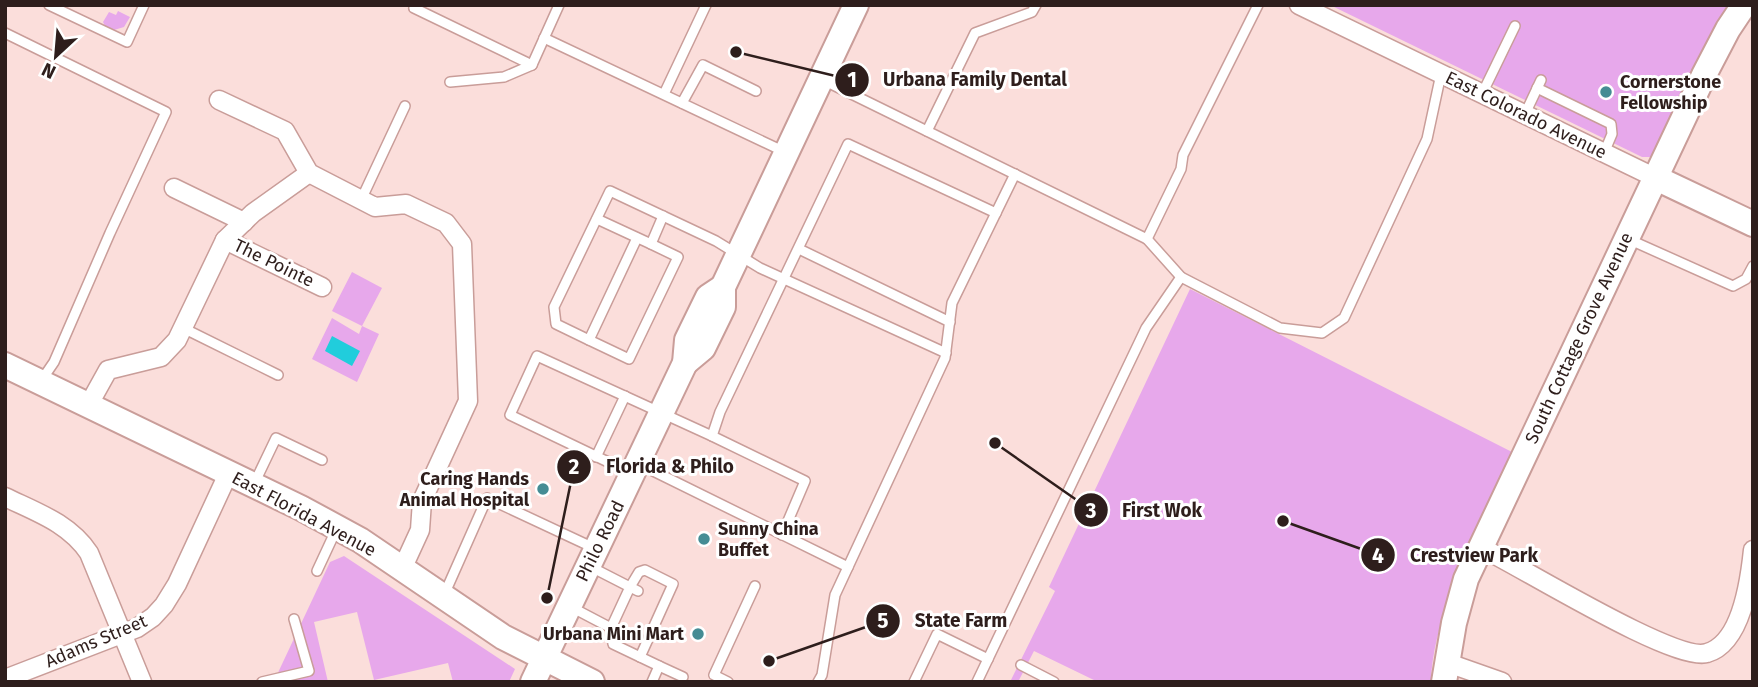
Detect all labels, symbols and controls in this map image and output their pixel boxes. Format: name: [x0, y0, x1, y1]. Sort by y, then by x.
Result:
north arrow: [21, 21, 91, 91]
text: N: [38, 58, 59, 84]
callout: Urbana Family Dental: [834, 60, 1081, 100]
street label: East Colorado Avenue: [1442, 66, 1610, 164]
text: 1: [847, 67, 857, 93]
text: Urbana Family Dental: [883, 68, 1067, 91]
place label: Cornerstone Fellowship: [1620, 71, 1721, 114]
marker: Cornerstone Fellowship: [1598, 84, 1614, 100]
street label: South Cottage Grove Avenue: [1520, 229, 1638, 447]
street label: The Pointe: [230, 234, 318, 292]
callout: Florida & Philo: [557, 447, 748, 487]
text: 2: [569, 454, 580, 480]
text: Florida & Philo: [606, 455, 734, 478]
street label: East Florida Avenue: [228, 467, 380, 561]
place label: Caring Hands Animal Hospital: [399, 468, 530, 511]
marker: Caring Hands Animal Hospital: [535, 481, 551, 497]
callout: First Wok: [1073, 490, 1216, 530]
street label: Philo Road: [571, 497, 629, 585]
text: 3: [1085, 498, 1097, 524]
text: First Wok: [1122, 499, 1202, 522]
place label: Sunny China Buffet: [718, 518, 819, 561]
marker: Sunny China Buffet: [696, 531, 712, 547]
callout: Crestview Park: [1361, 535, 1552, 575]
text: 4: [1372, 543, 1384, 569]
text: Crestview Park: [1410, 544, 1538, 567]
callout: State Farm: [866, 601, 1021, 641]
text: 5: [877, 608, 889, 634]
text: State Farm: [915, 609, 1007, 632]
street label: Adams Street: [42, 610, 151, 672]
place label: Urbana Mini Mart: [543, 623, 685, 645]
marker: Urbana Mini Mart: [690, 626, 706, 642]

